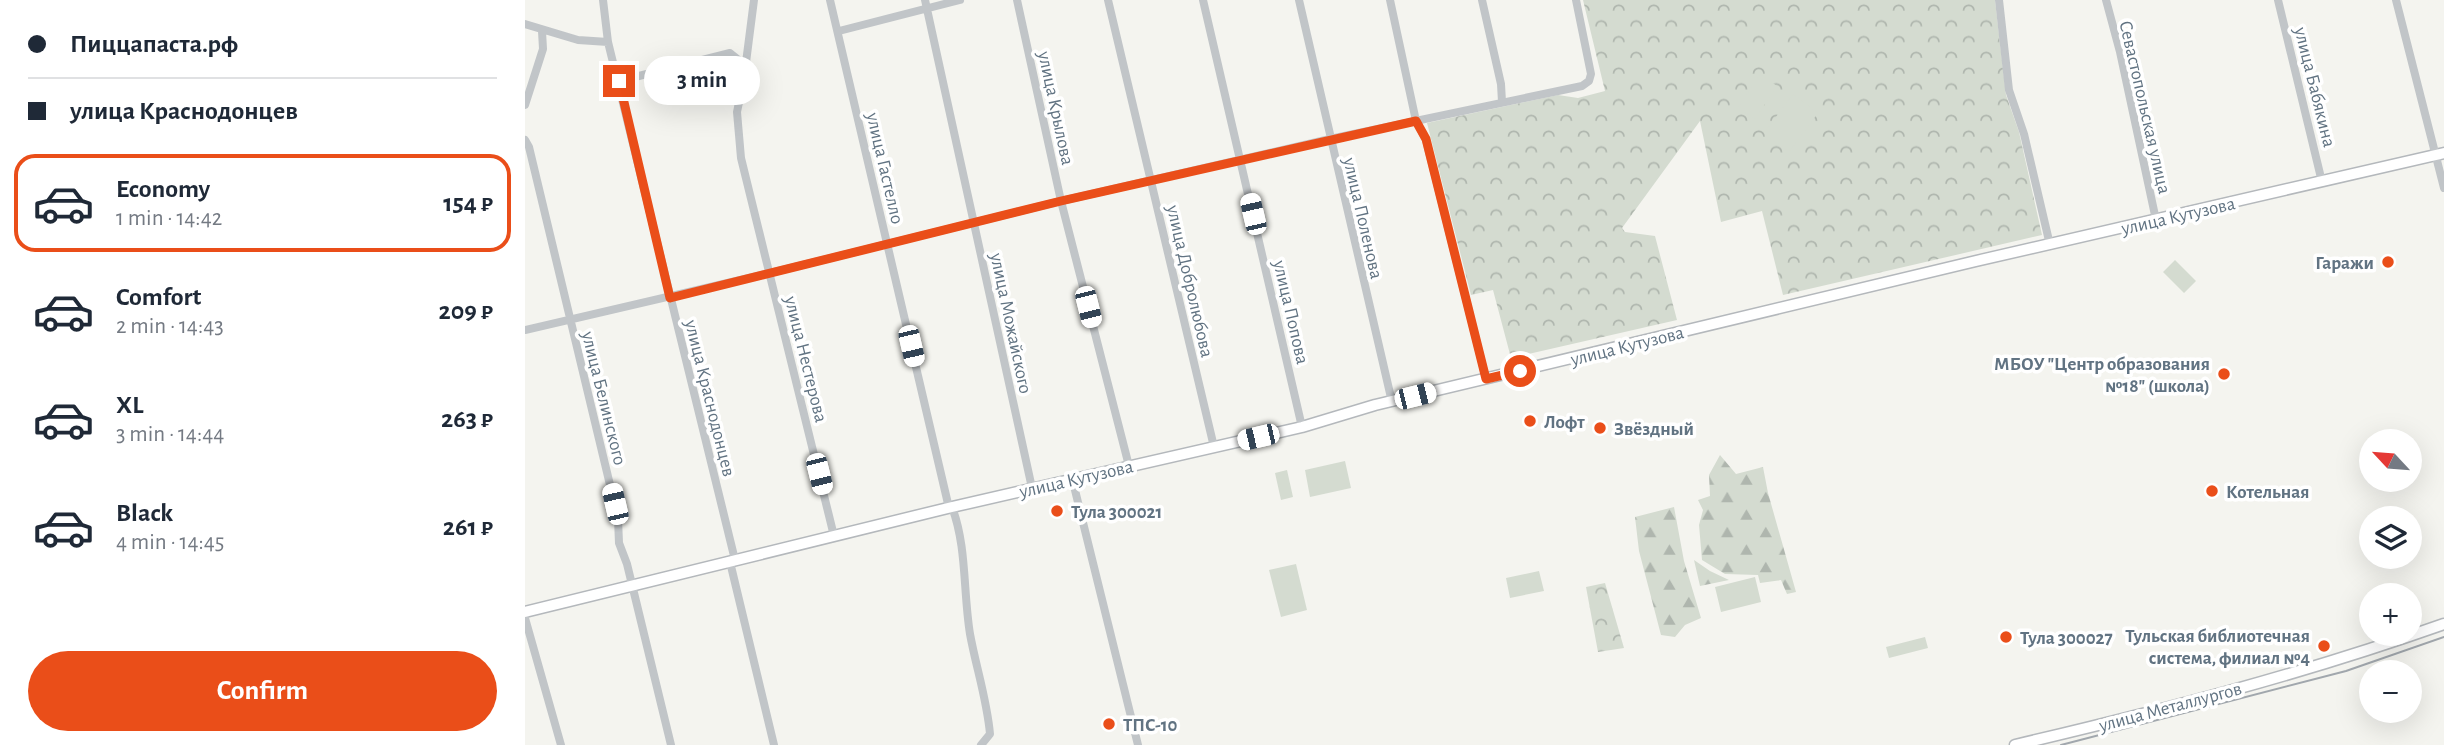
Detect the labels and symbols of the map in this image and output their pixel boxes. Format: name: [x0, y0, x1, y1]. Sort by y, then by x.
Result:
street label: Севастопольская улица: [2115, 19, 2174, 196]
street label: улица Бабякина: [2290, 25, 2339, 150]
street label: улица Крылова: [1034, 49, 1077, 167]
callout: 3 min: [644, 56, 759, 106]
route end: [603, 65, 635, 97]
street label: улица Гастелло: [862, 110, 907, 226]
street label: улица Поленова: [1339, 155, 1386, 281]
car: [1239, 191, 1268, 237]
street label: улица Кутузова: [2119, 194, 2237, 239]
street label: улица Добролюбова: [1163, 202, 1216, 360]
street label: улица Можайского: [986, 250, 1035, 395]
place label: Гаражи: [2315, 254, 2374, 273]
marker: Гаражи: [2380, 254, 2396, 270]
street label: улица Попова: [1269, 258, 1312, 366]
car: [1073, 284, 1104, 330]
street label: улица Нестерова: [780, 293, 830, 425]
street label: улица Краснодонцев: [681, 317, 738, 479]
car: [897, 323, 926, 369]
street label: улица Кутузова: [1568, 323, 1686, 370]
street label: улица Белинского: [578, 329, 629, 467]
route start: [1504, 355, 1536, 387]
place label: МБОУ "Центр образования №18" (школа): [1994, 355, 2210, 396]
marker: МБОУ "Центр образования №18" (школа): [2216, 366, 2232, 382]
car: [1393, 381, 1438, 411]
marker: Лофт: [1522, 413, 1538, 429]
place label: Лофт: [1544, 413, 1585, 432]
marker: Звёздный: [1592, 420, 1608, 436]
place label: Звёздный: [1614, 420, 1694, 439]
car: [1236, 422, 1281, 452]
north arrow: [2359, 429, 2422, 492]
car: [804, 451, 835, 497]
street label: улица Кутузова: [1017, 457, 1135, 502]
car: [601, 481, 630, 527]
marker: Котельная: [2204, 483, 2220, 499]
place label: Котельная: [2226, 483, 2309, 502]
marker: Тула 300021: [1049, 503, 1065, 519]
place label: Тула 300021: [1071, 503, 1162, 522]
place label: Тульская библиотечная система, филиал №4: [2125, 627, 2310, 668]
marker: Тула 300027: [1998, 629, 2014, 645]
place label: Тула 300027: [2020, 629, 2113, 648]
marker: Тульская библиотечная система, филиал №4: [2316, 638, 2332, 654]
street label: улица Металлургов: [2096, 679, 2244, 736]
marker: ТПС-10: [1101, 716, 1117, 732]
place label: ТПС-10: [1123, 716, 1178, 735]

